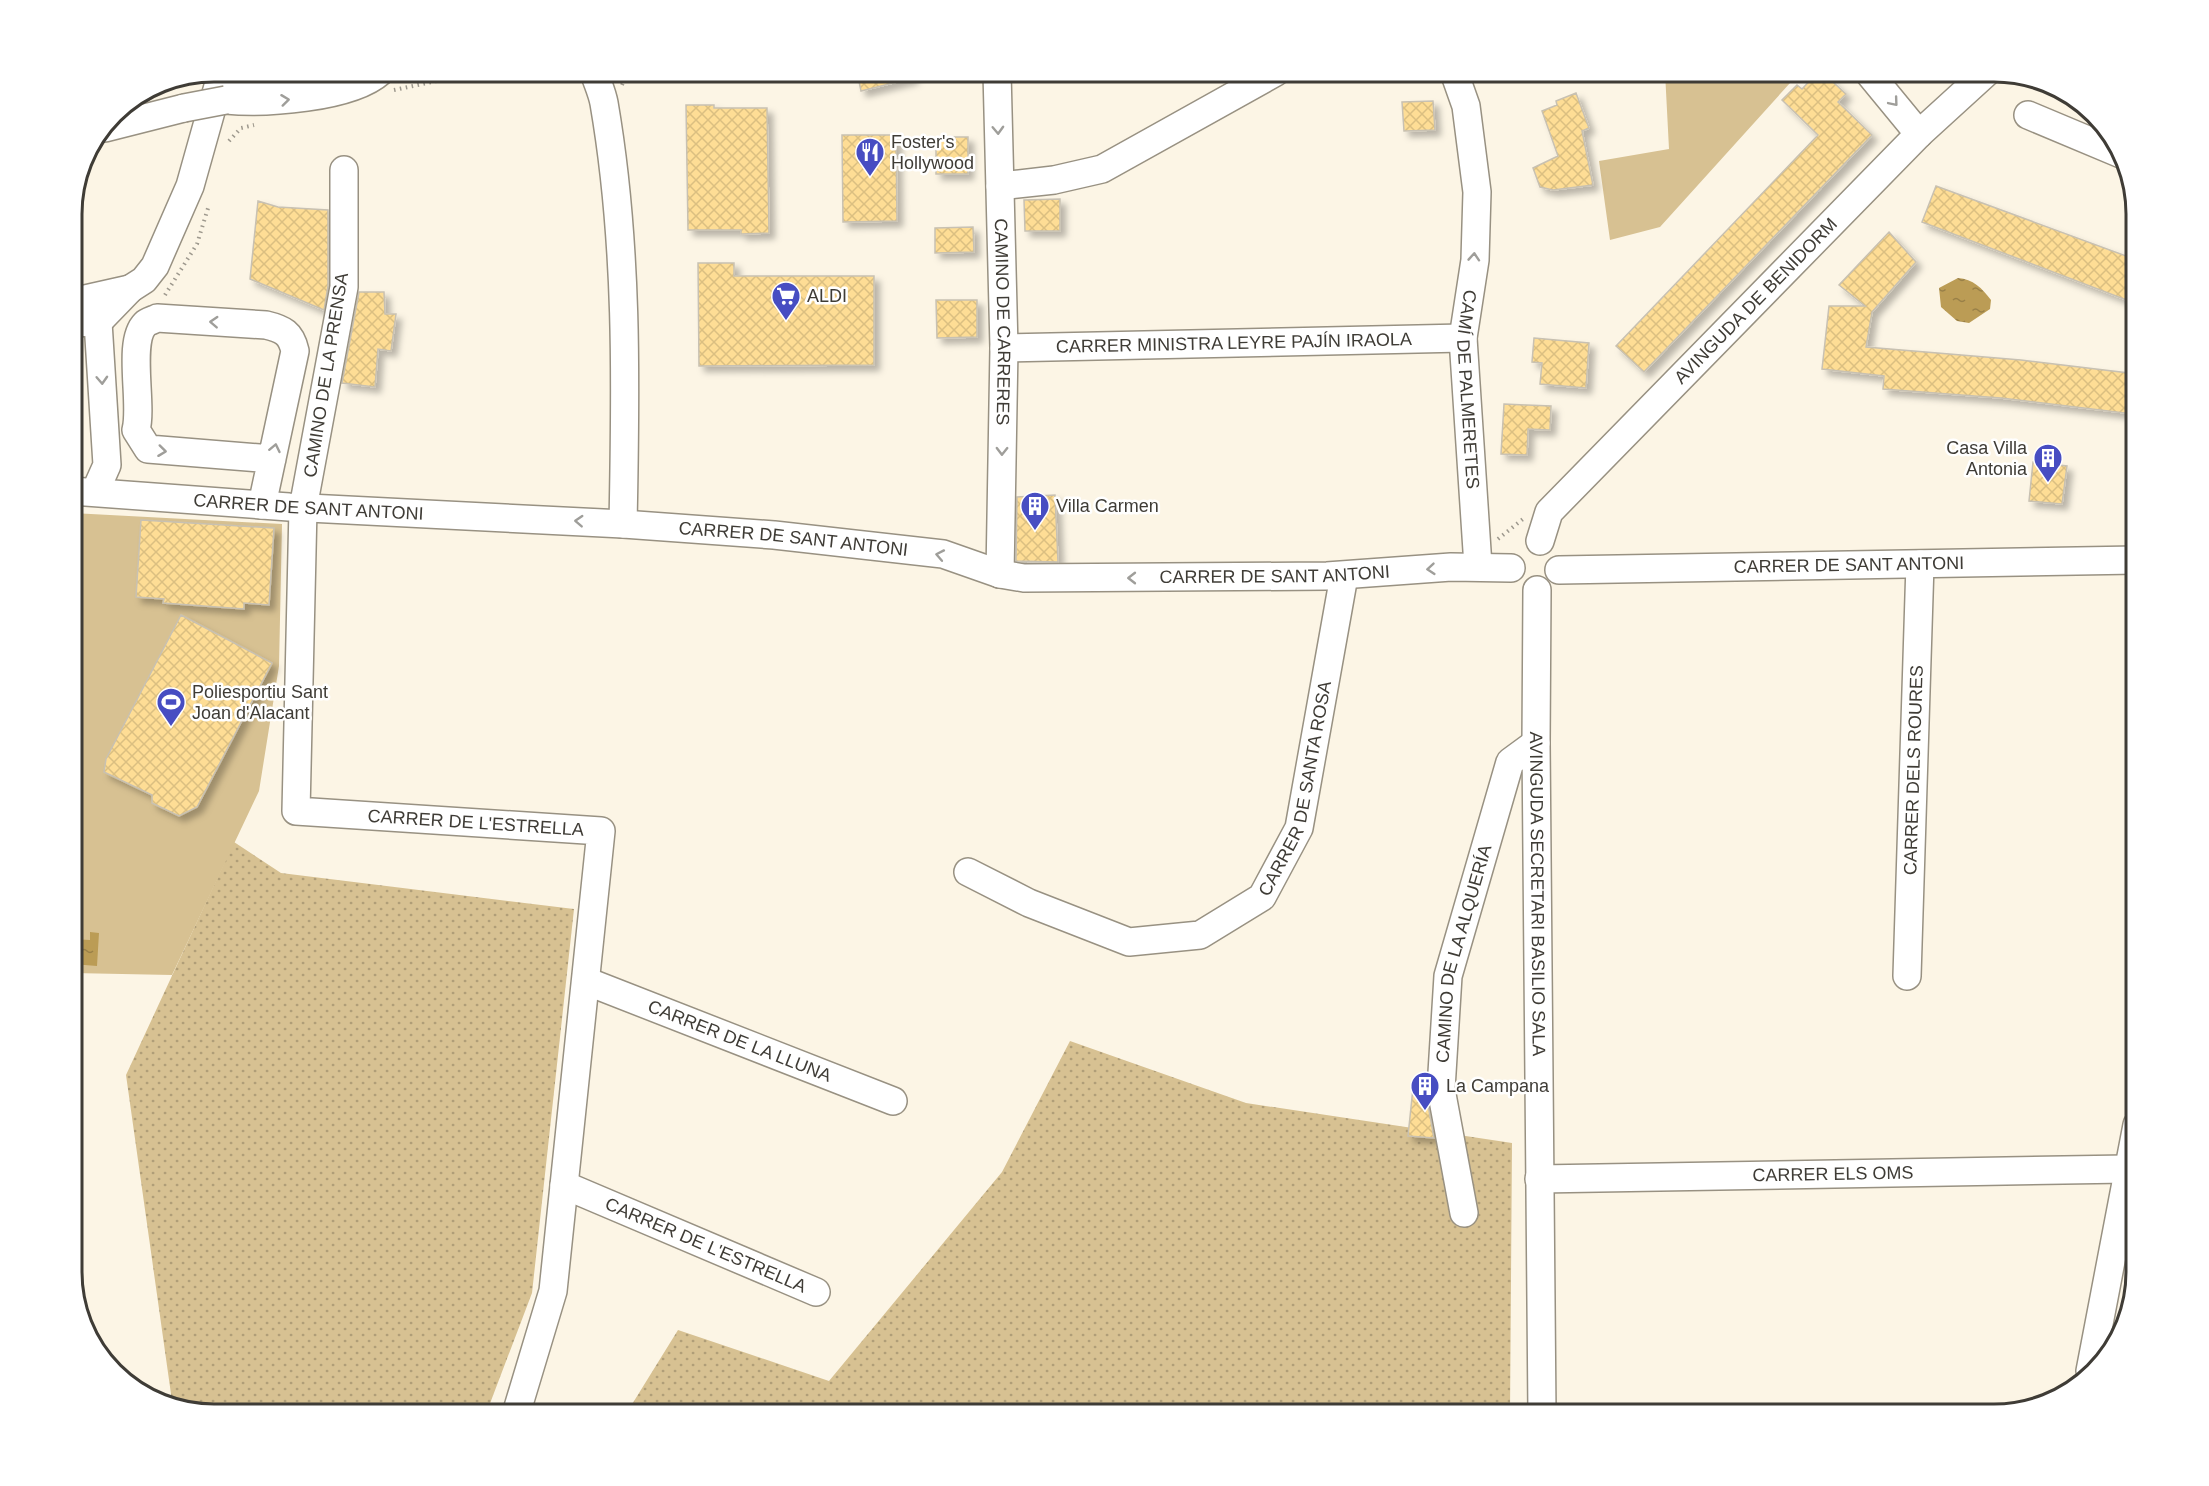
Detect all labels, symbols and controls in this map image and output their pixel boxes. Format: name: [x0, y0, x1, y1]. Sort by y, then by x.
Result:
one-way arrow: [280, 94, 289, 107]
one-way arrow: [1887, 95, 1898, 106]
one-way arrow: [992, 126, 1005, 135]
place label: Foster's Hollywood: [891, 132, 974, 173]
restaurant icon: Foster's Hollywood: [854, 136, 886, 178]
street label: AVINGUDA DE BENIDORM: [1670, 214, 1841, 388]
street label: CAMINO DE CARRERES: [991, 218, 1014, 426]
one-way arrow: [1467, 253, 1480, 262]
street label: CAMINO DE LA PRENSA: [300, 271, 352, 479]
supermarket icon: ALDI: [770, 280, 802, 322]
place label: ALDI: [807, 286, 847, 306]
street label: CAMÍ DE PALMERETES: [1453, 288, 1483, 490]
one-way arrow: [209, 315, 218, 328]
street label: CARRER MINISTRA LEYRE PAJÍN IRAOLA: [1056, 329, 1412, 357]
one-way arrow: [95, 376, 108, 385]
place label: Casa Villa Antonia: [1946, 438, 2028, 479]
building icon: Casa Villa Antonia: [2032, 442, 2064, 484]
one-way arrow: [267, 443, 280, 453]
one-way arrow: [157, 444, 167, 457]
one-way arrow: [996, 447, 1009, 456]
street label: CARRER DE SANT ANTONI: [193, 490, 424, 524]
building icon: Villa Carmen: [1019, 490, 1051, 532]
place label: Villa Carmen: [1056, 496, 1159, 516]
one-way arrow: [574, 515, 583, 528]
street label: CARRER DE SANT ANTONI: [678, 518, 909, 560]
one-way arrow: [935, 549, 945, 562]
street label: CARRER DE SANT ANTONI: [1734, 553, 1964, 577]
street label: CARRER DE SANT ANTONI: [1159, 561, 1391, 587]
one-way arrow: [1427, 562, 1436, 575]
one-way arrow: [1127, 571, 1136, 584]
street label: CARRER DELS ROURES: [1900, 665, 1927, 875]
street label: CARRER DE SANTA ROSA: [1254, 679, 1335, 899]
place label: Poliesportiu Sant Joan d'Alacant: [192, 682, 328, 723]
sports icon: Poliesportiu Sant Joan d'Alacant: [155, 686, 187, 728]
street label: AVINGUDA SECRETARI BASILIO SALA: [1526, 732, 1549, 1056]
street label: CARRER DE L'ESTRELLA: [367, 806, 584, 840]
street label: CAMINO DE LA ALQUERÍA: [1433, 842, 1496, 1063]
street label: CARRER DE LA LLUNA: [645, 996, 834, 1086]
building icon: La Campana: [1409, 1070, 1441, 1112]
place label: La Campana: [1446, 1076, 1550, 1096]
street label: CARRER ELS OMS: [1752, 1163, 1914, 1185]
street label: CARRER DE L'ESTRELLA: [602, 1194, 809, 1297]

